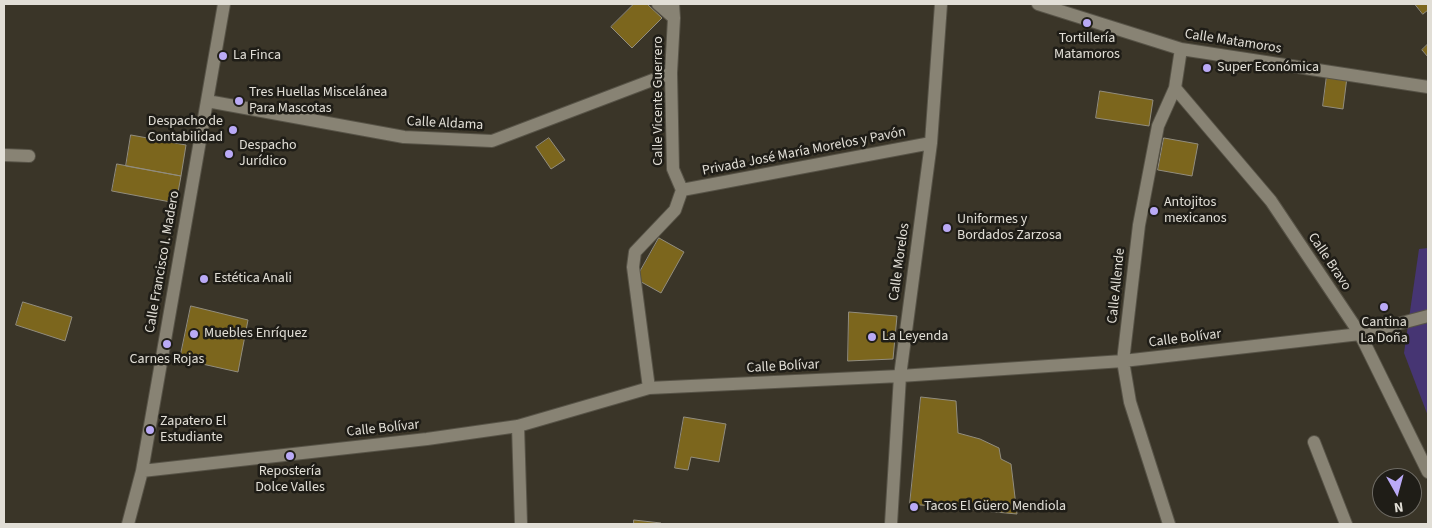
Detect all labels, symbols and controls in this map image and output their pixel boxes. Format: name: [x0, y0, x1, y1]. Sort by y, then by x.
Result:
marker: Tortillería Matamoros: [1081, 17, 1093, 29]
street label: Calle Matamoros: [1183, 26, 1283, 58]
place label: Tortillería Matamoros: [1054, 31, 1120, 64]
street label: Calle Vicente Guerrero: [651, 36, 667, 166]
place label: La Finca: [233, 48, 281, 64]
marker: La Finca: [217, 50, 229, 62]
place label: Super Económica: [1217, 60, 1319, 76]
marker: Super Económica: [1201, 62, 1213, 74]
place label: Tres Huellas Miscelánea Para Mascotas: [249, 85, 387, 118]
marker: Tres Huellas Miscelánea Para Mascotas: [233, 95, 245, 107]
place label: Despacho de Contabilidad: [147, 114, 223, 146]
street label: Calle Aldama: [406, 114, 484, 134]
marker: Despacho de Contabilidad: [227, 124, 239, 136]
street label: Privada José María Morelos y Pavón: [701, 124, 907, 180]
place label: Despacho Jurídico: [239, 138, 297, 170]
marker: Despacho Jurídico: [223, 148, 235, 160]
street label: Calle Francisco I. Madero: [142, 190, 184, 334]
place label: Antojitos mexicanos: [1164, 195, 1227, 228]
marker: Antojitos mexicanos: [1148, 205, 1160, 217]
place label: Uniformes y Bordados Zarzosa: [957, 212, 1062, 244]
street label: Calle Morelos: [886, 222, 914, 302]
marker: Uniformes y Bordados Zarzosa: [941, 222, 953, 234]
street label: Calle Bravo: [1304, 230, 1354, 294]
street label: Calle Allende: [1105, 247, 1129, 325]
place label: Estética Anali: [214, 271, 292, 287]
marker: Estética Anali: [198, 273, 210, 285]
marker: Cantina La Doña: [1378, 301, 1390, 313]
place label: Cantina La Doña: [1360, 315, 1408, 348]
place label: Muebles Enríquez: [204, 326, 307, 342]
street label: Calle Bolívar: [1148, 326, 1222, 352]
marker: Muebles Enríquez: [188, 328, 200, 340]
place label: La Leyenda: [882, 329, 948, 345]
marker: La Leyenda: [866, 331, 878, 343]
marker: Carnes Rojas: [161, 338, 173, 350]
place label: Carnes Rojas: [130, 352, 204, 368]
street label: Calle Bolívar: [746, 357, 820, 377]
place label: Zapatero El Estudiante: [160, 414, 226, 447]
street label: Calle Bolívar: [346, 417, 420, 441]
marker: Zapatero El Estudiante: [144, 424, 156, 436]
marker: Repostería Dolce Valles: [284, 450, 296, 462]
place label: Repostería Dolce Valles: [255, 464, 325, 497]
north arrow: [1372, 468, 1422, 518]
text: N: [1393, 496, 1405, 517]
place label: Tacos El Güero Mendiola: [924, 499, 1066, 515]
marker: Tacos El Güero Mendiola: [908, 501, 920, 513]

